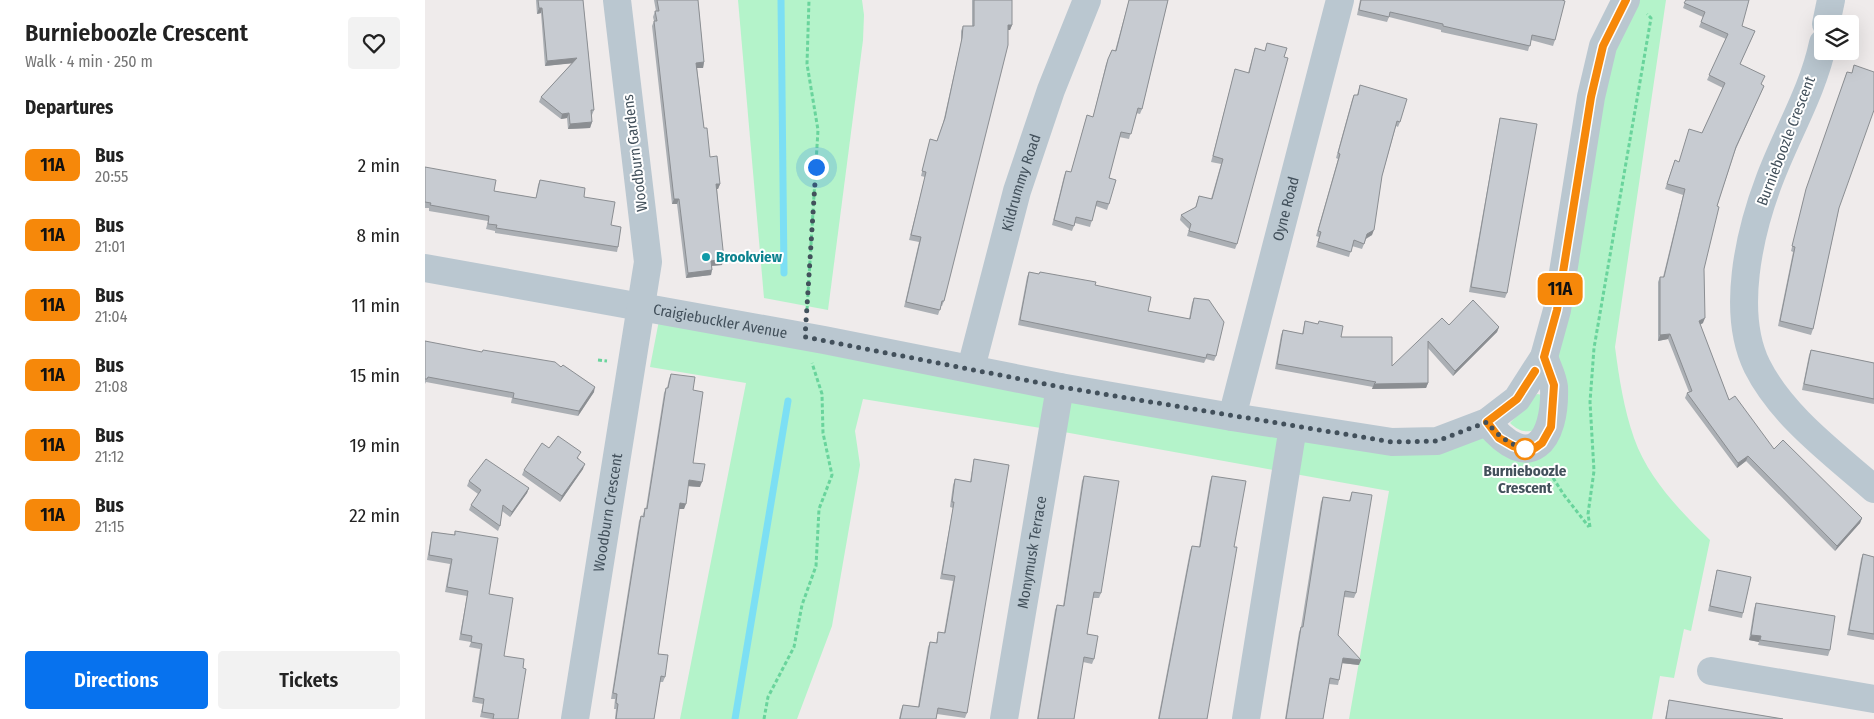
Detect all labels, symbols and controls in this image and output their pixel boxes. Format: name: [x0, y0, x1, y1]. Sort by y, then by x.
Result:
map controls: [1814, 15, 1859, 60]
button: layers: [1814, 15, 1859, 60]
button: heart: [348, 17, 400, 69]
text: Burnieboozle Crescent: [25, 19, 248, 47]
text: Walk · 4 min · 250 m: [25, 52, 153, 71]
street label: Burnieboozle Crescent: [1753, 74, 1819, 208]
street label: Woodburn Gardens: [619, 93, 651, 213]
text: Departures: [25, 96, 113, 119]
street label: Kildrummy Road: [998, 132, 1045, 233]
text: Bus: [95, 144, 124, 167]
text: 11A: [40, 154, 65, 176]
text: 2 min: [358, 154, 400, 177]
your location: [804, 155, 829, 180]
text: 20:55: [95, 167, 128, 186]
street label: Oyne Road: [1269, 175, 1303, 243]
text: Bus: [95, 214, 124, 237]
text: 11A: [40, 224, 65, 246]
text: 8 min: [357, 224, 400, 247]
text: 21:01: [95, 237, 126, 256]
place label: Brookview: [716, 248, 783, 266]
marker: Brookview: [700, 251, 712, 263]
line badge: 11A: [1531, 273, 1589, 305]
text: 11A: [1548, 278, 1572, 300]
text: Bus: [95, 284, 124, 307]
text: 11A: [40, 294, 65, 316]
text: 11 min: [352, 294, 400, 317]
street label: Craigiebuckler Avenue: [652, 300, 789, 342]
text: 21:04: [95, 307, 127, 326]
text: Bus: [95, 354, 124, 377]
text: 11A: [40, 364, 65, 386]
text: 15 min: [350, 364, 400, 387]
text: 21:08: [95, 377, 128, 396]
text: Bus: [95, 424, 124, 447]
text: 11A: [40, 434, 65, 456]
text: 19 min: [349, 434, 400, 457]
marker: Burnieboozle Crescent: [1514, 438, 1536, 460]
text: 21:12: [95, 447, 124, 466]
street label: Woodburn Crescent: [590, 452, 626, 573]
place label: Burnieboozle Crescent: [1484, 462, 1567, 497]
text: Bus: [95, 494, 124, 517]
street label: Monymusk Terrace: [1014, 495, 1050, 610]
text: 11A: [40, 504, 65, 526]
text: 22 min: [349, 504, 400, 527]
text: 21:15: [95, 517, 124, 536]
button: Directions: [25, 651, 208, 709]
button: Tickets: [218, 651, 400, 709]

